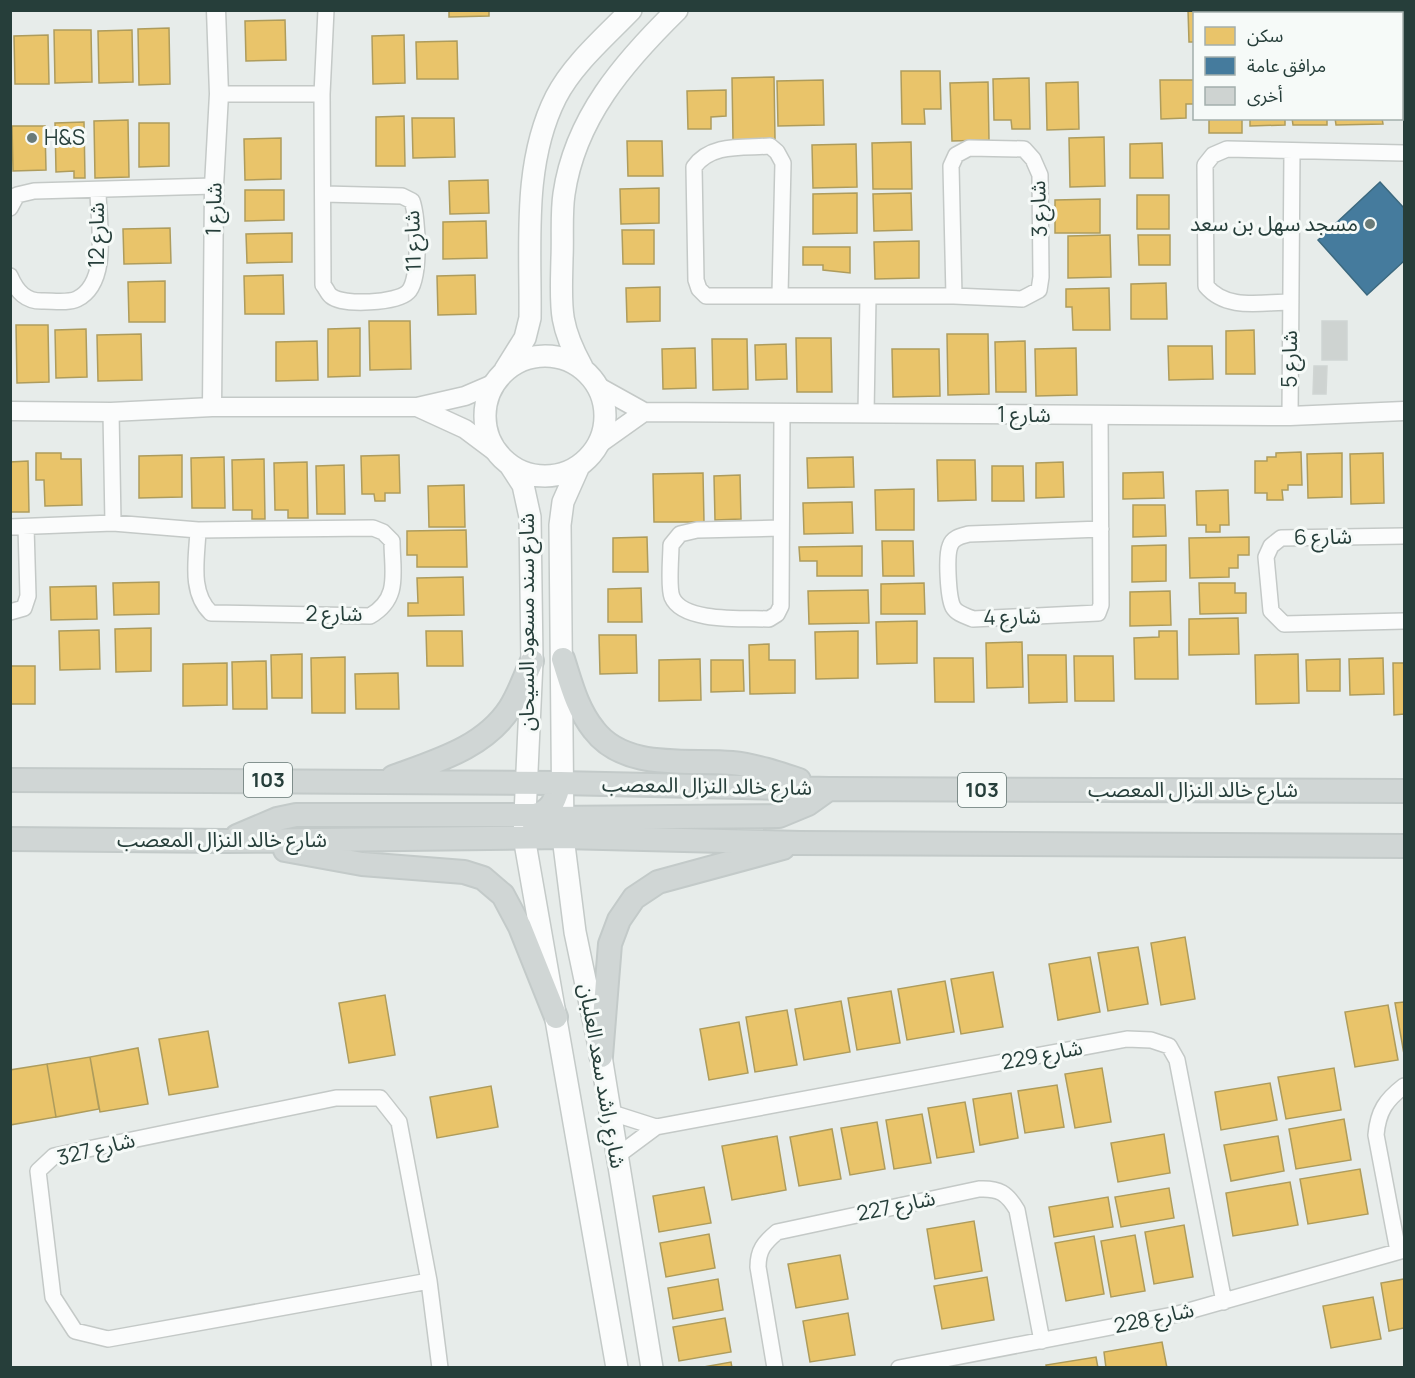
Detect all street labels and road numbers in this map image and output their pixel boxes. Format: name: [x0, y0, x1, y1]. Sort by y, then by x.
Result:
street label: شارع 3: [1023, 180, 1055, 238]
street label: شارع 1: [199, 182, 229, 236]
street label: شارع 12: [82, 202, 112, 268]
street label: شارع 11: [397, 210, 429, 272]
street label: شارع 5: [1275, 330, 1305, 388]
street label: شارع 1: [997, 400, 1051, 430]
street label: شارع سند مسعود السيحان: [512, 513, 542, 731]
street label: شارع 6: [1294, 521, 1352, 553]
street label: شارع 2: [305, 599, 363, 629]
street label: شارع 4: [983, 601, 1041, 633]
road number: 103: [244, 763, 292, 797]
street label: شارع خالد النزال المعصب: [602, 769, 812, 803]
road number: 103: [958, 773, 1006, 807]
street label: شارع خالد النزال المعصب: [1088, 775, 1298, 805]
street label: شارع خالد النزال المعصب: [117, 825, 327, 855]
street label: شارع راشد سعد العلبان: [571, 981, 633, 1171]
street label: شارع 229: [999, 1032, 1085, 1078]
street label: شارع 327: [54, 1125, 138, 1173]
street label: شارع 227: [854, 1183, 938, 1229]
street label: شارع 228: [1111, 1295, 1197, 1341]

